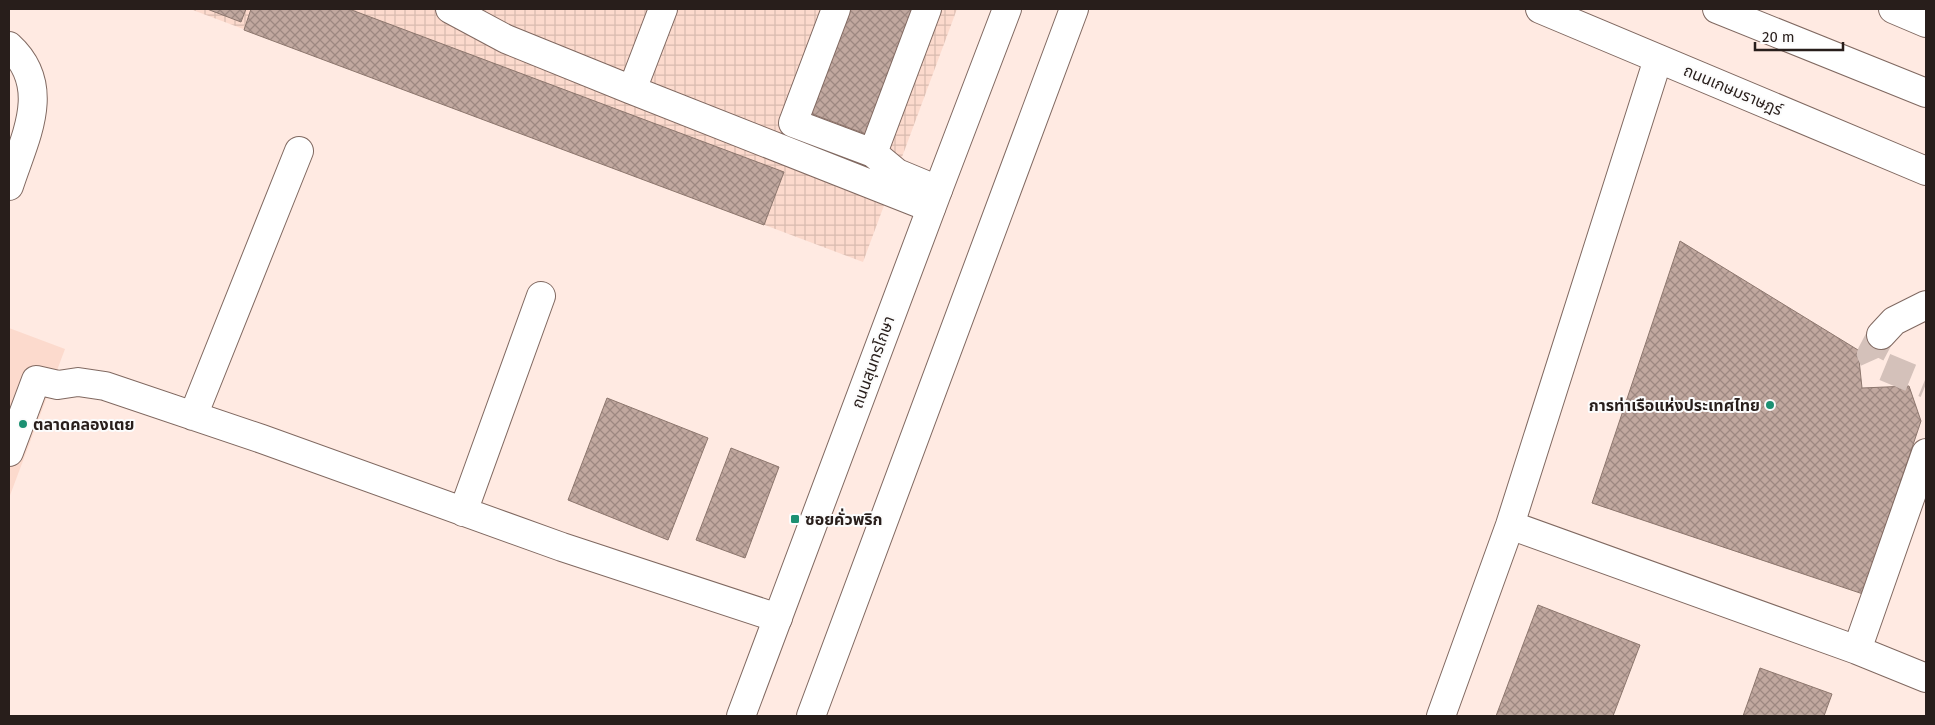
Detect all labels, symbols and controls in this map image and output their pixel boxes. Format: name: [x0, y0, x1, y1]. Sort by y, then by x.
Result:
scale bar: [1755, 20, 1842, 52]
text: 20 m: [1762, 28, 1795, 46]
street label: ถนนเกษมราษฎร์: [1681, 61, 1786, 120]
street label: ถนนสุนทรโกษา: [847, 313, 899, 411]
place label: การท่าเรือแห่งประเทศไทย: [1589, 396, 1760, 415]
marker: การท่าเรือแห่งประเทศไทย: [1764, 399, 1776, 411]
place label: ตลาดคลองเตย: [33, 415, 134, 434]
marker: ตลาดคลองเตย: [17, 418, 29, 430]
place label: ซอยคั่วพริก: [805, 508, 883, 529]
marker: ซอยคั่วพริก: [789, 513, 801, 525]

